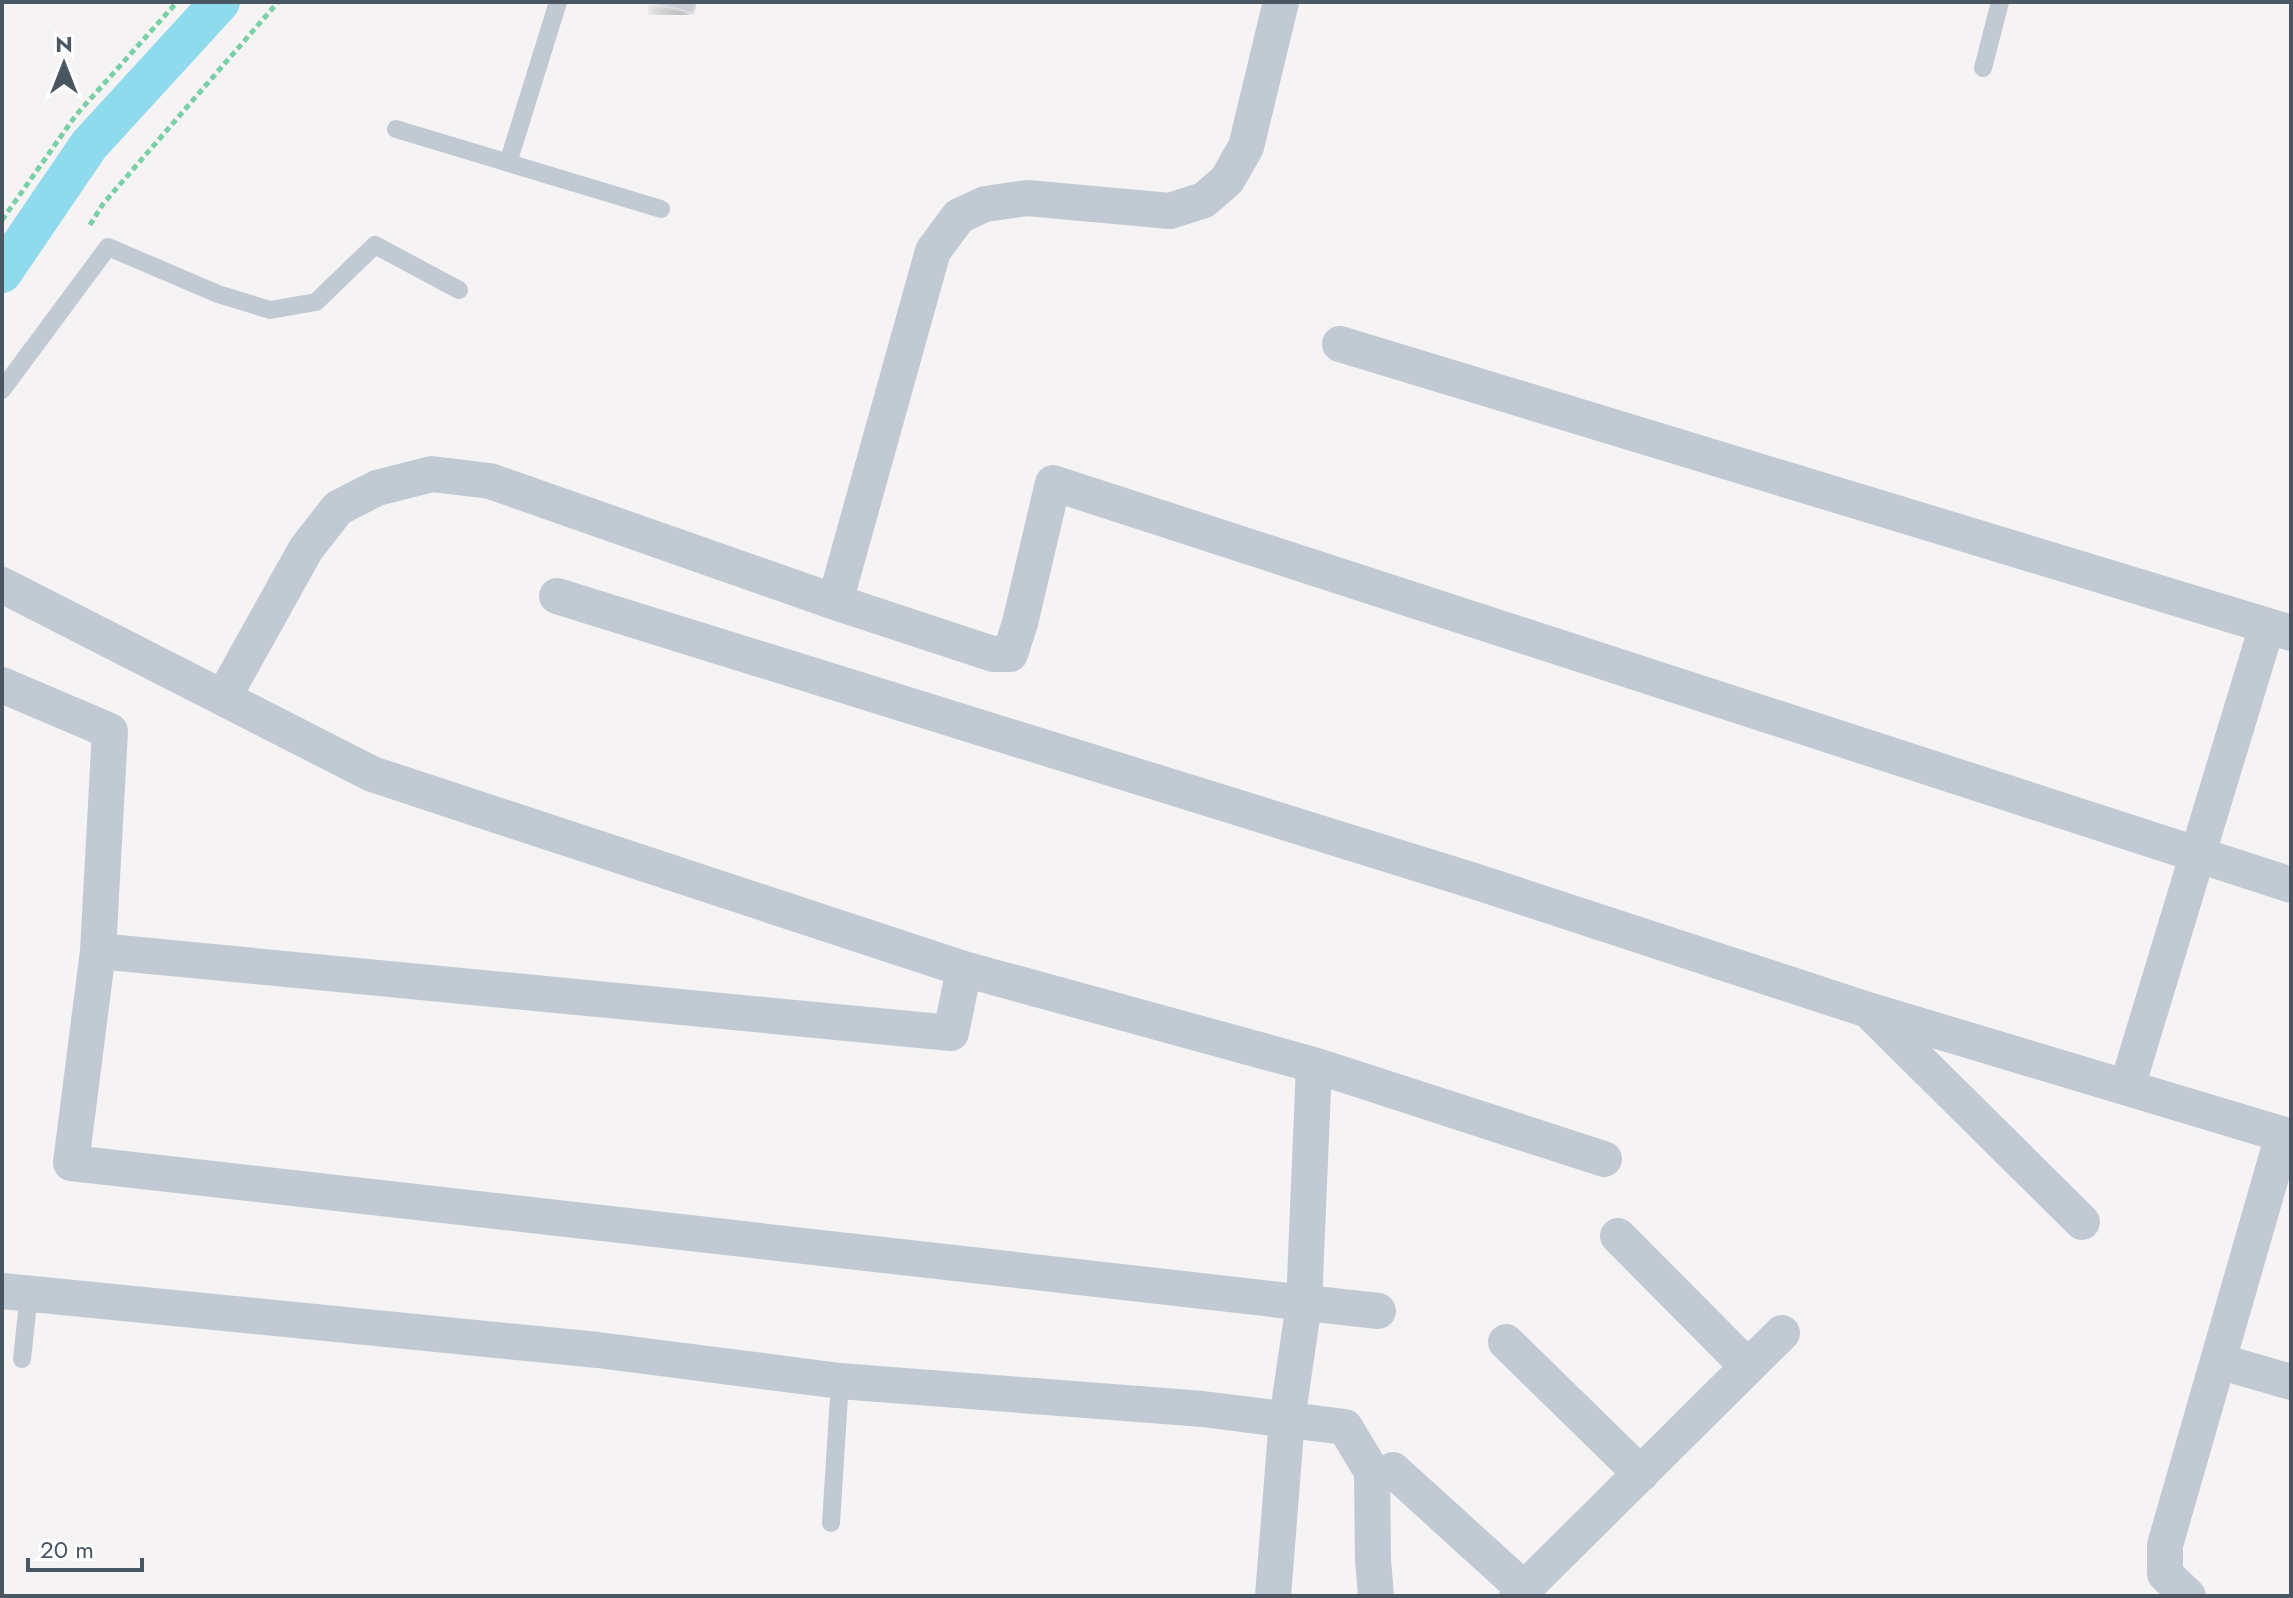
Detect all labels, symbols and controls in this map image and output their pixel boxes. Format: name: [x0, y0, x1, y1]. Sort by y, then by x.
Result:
north arrow: [24, 24, 104, 104]
text: N: [55, 28, 73, 60]
scale bar: [28, 1522, 142, 1572]
text: 20 m: [40, 1532, 94, 1567]

